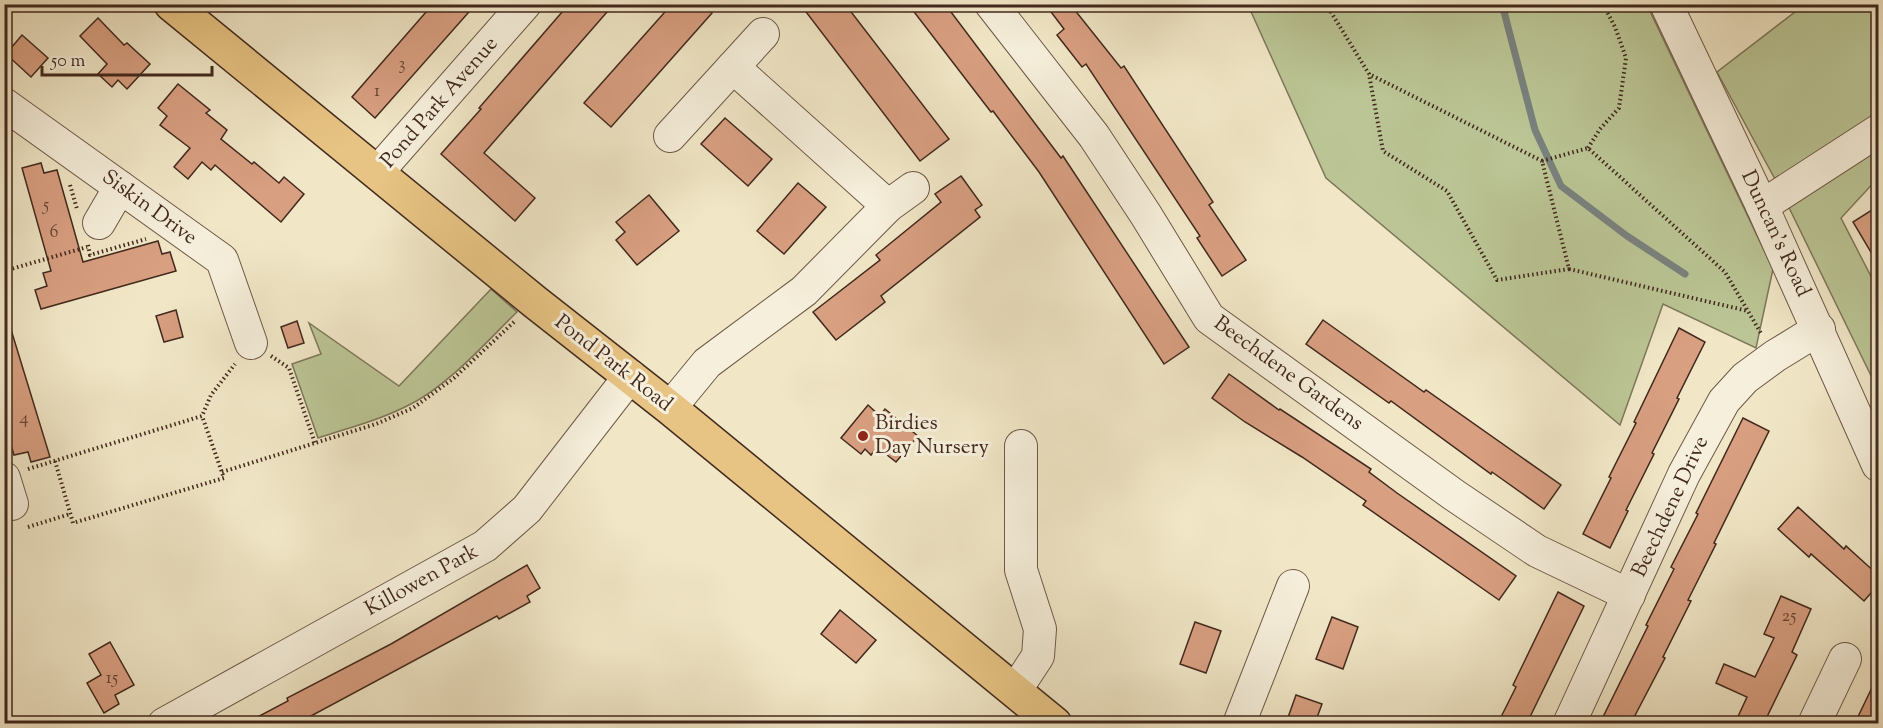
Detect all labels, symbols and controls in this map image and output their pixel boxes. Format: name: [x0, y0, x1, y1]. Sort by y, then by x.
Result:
street label: Pond Park Avenue: [374, 31, 506, 175]
scale bar: [42, 39, 212, 77]
text: 50 m: [50, 49, 86, 75]
house number: 3: [398, 52, 406, 78]
house number: 1: [374, 79, 380, 105]
street label: Siskin Drive: [95, 163, 203, 253]
street label: Duncan's Road: [1733, 166, 1818, 302]
house number: 5: [42, 193, 49, 219]
house number: 6: [50, 220, 59, 246]
street label: Pond Park Road: [547, 308, 679, 420]
street label: Beechdene Gardens: [1207, 309, 1369, 439]
house number: 4: [19, 406, 29, 432]
place label: Birdies Day Nursery: [875, 409, 989, 463]
marker: Birdies Day Nursery: [856, 429, 870, 443]
street label: Beechdene Drive: [1625, 431, 1717, 583]
street label: Killowen Park: [360, 537, 485, 625]
house number: 25: [1782, 604, 1796, 630]
house number: 15: [106, 666, 118, 692]

